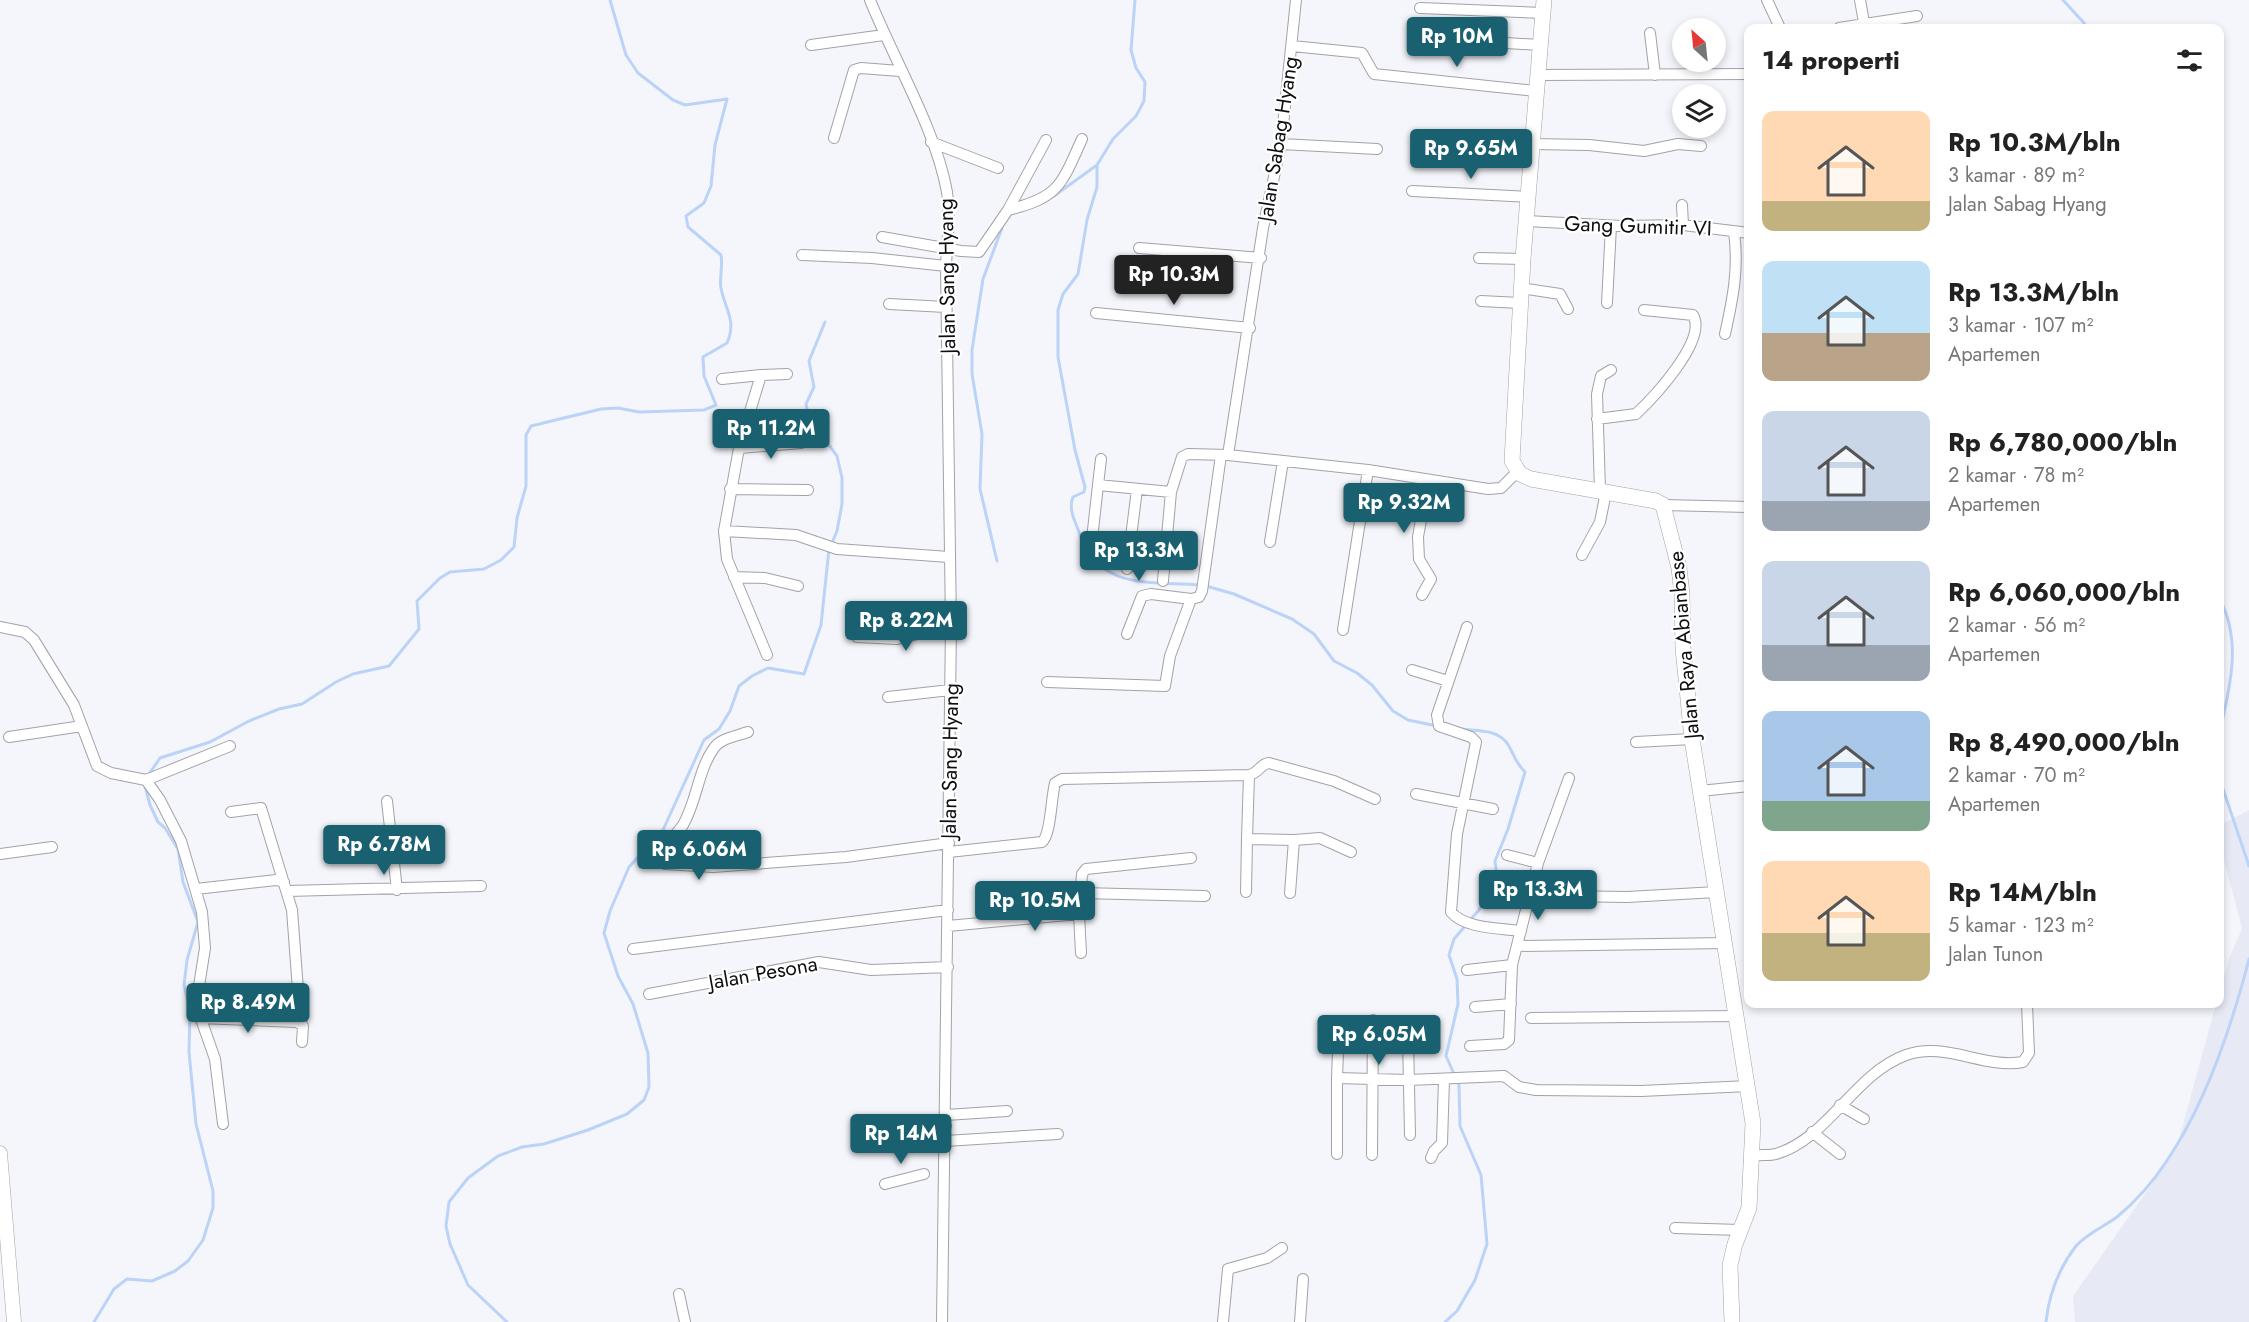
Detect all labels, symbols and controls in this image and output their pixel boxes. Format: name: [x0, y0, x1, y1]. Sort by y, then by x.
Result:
pin: Rp 10M: [1408, 17, 1506, 68]
north arrow: [1672, 18, 1726, 72]
map controls: [1672, 18, 1726, 138]
text: Rp 10M: [1421, 22, 1493, 51]
text: 14 properti: [1762, 41, 1900, 79]
icon: filters: [2173, 44, 2206, 77]
street label: Jalan Sabag Hyang: [1250, 54, 1306, 227]
button: layers: [1672, 84, 1726, 138]
text: Rp 10.3M/bln: [1948, 123, 2121, 161]
pin: Rp 9.65M: [1409, 129, 1533, 180]
text: Rp 9.65M: [1424, 134, 1518, 163]
icon: home: [1810, 135, 1882, 207]
text: 3 kamar · 89 m²: [1948, 161, 2084, 190]
text: Jalan Sabag Hyang: [1948, 190, 2107, 219]
street label: Jalan Sang Hyang: [931, 198, 963, 357]
street label: Gang Gumitir VI: [1564, 208, 1712, 244]
pin: Rp 10.3M: [1112, 255, 1236, 306]
text: Rp 10.3M: [1128, 260, 1220, 289]
text: Rp 13.3M/bln: [1948, 273, 2119, 311]
icon: home: [1810, 285, 1882, 357]
text: 3 kamar · 107 m²: [1948, 311, 2093, 340]
text: Apartemen: [1948, 340, 2041, 369]
pin: Rp 11.2M: [709, 409, 833, 460]
text: Rp 11.2M: [726, 414, 816, 443]
text: Rp 6,780,000/bln: [1948, 423, 2178, 461]
icon: home: [1810, 435, 1882, 507]
text: 2 kamar · 78 m²: [1948, 461, 2084, 490]
pin: Rp 9.32M: [1342, 483, 1466, 534]
text: Rp 9.32M: [1357, 488, 1451, 517]
text: Apartemen: [1948, 490, 2041, 519]
pin: Rp 13.3M: [1077, 531, 1201, 582]
text: Rp 13.3M: [1094, 536, 1184, 565]
street label: Jalan Raya Abianbase: [1661, 550, 1707, 743]
text: Rp 6,060,000/bln: [1948, 573, 2180, 611]
icon: home: [1810, 585, 1882, 657]
pin: Rp 8.22M: [844, 601, 968, 652]
text: Rp 8.22M: [859, 606, 953, 635]
text: 2 kamar · 56 m²: [1948, 611, 2085, 640]
text: Apartemen: [1948, 640, 2041, 669]
street label: Jalan Sang Hyang: [934, 683, 966, 842]
text: Rp 8,490,000/bln: [1948, 723, 2180, 761]
icon: home: [1810, 735, 1882, 807]
text: 2 kamar · 70 m²: [1948, 761, 2085, 790]
text: Apartemen: [1948, 790, 2041, 819]
pin: Rp 6.78M: [322, 825, 446, 876]
text: Rp 6.78M: [337, 830, 431, 859]
pin: Rp 6.06M: [637, 830, 761, 881]
text: Rp 6.06M: [651, 835, 747, 864]
pin: Rp 13.3M: [1476, 870, 1600, 921]
text: Rp 14M/bln: [1948, 873, 2097, 911]
text: Rp 13.3M: [1493, 875, 1583, 904]
pin: Rp 10.5M: [973, 881, 1097, 932]
icon: home: [1810, 885, 1882, 957]
text: Rp 10.5M: [989, 886, 1081, 915]
text: 5 kamar · 123 m²: [1948, 911, 2094, 940]
text: Jalan Tunon: [1948, 940, 2043, 969]
street label: Jalan Pesona: [703, 949, 820, 998]
pin: Rp 8.49M: [186, 983, 310, 1034]
text: Rp 8.49M: [200, 988, 296, 1017]
pin: Rp 6.05M: [1317, 1015, 1441, 1066]
text: Rp 6.05M: [1331, 1020, 1427, 1049]
pin: Rp 14M: [852, 1114, 950, 1165]
text: Rp 14M: [864, 1119, 938, 1148]

